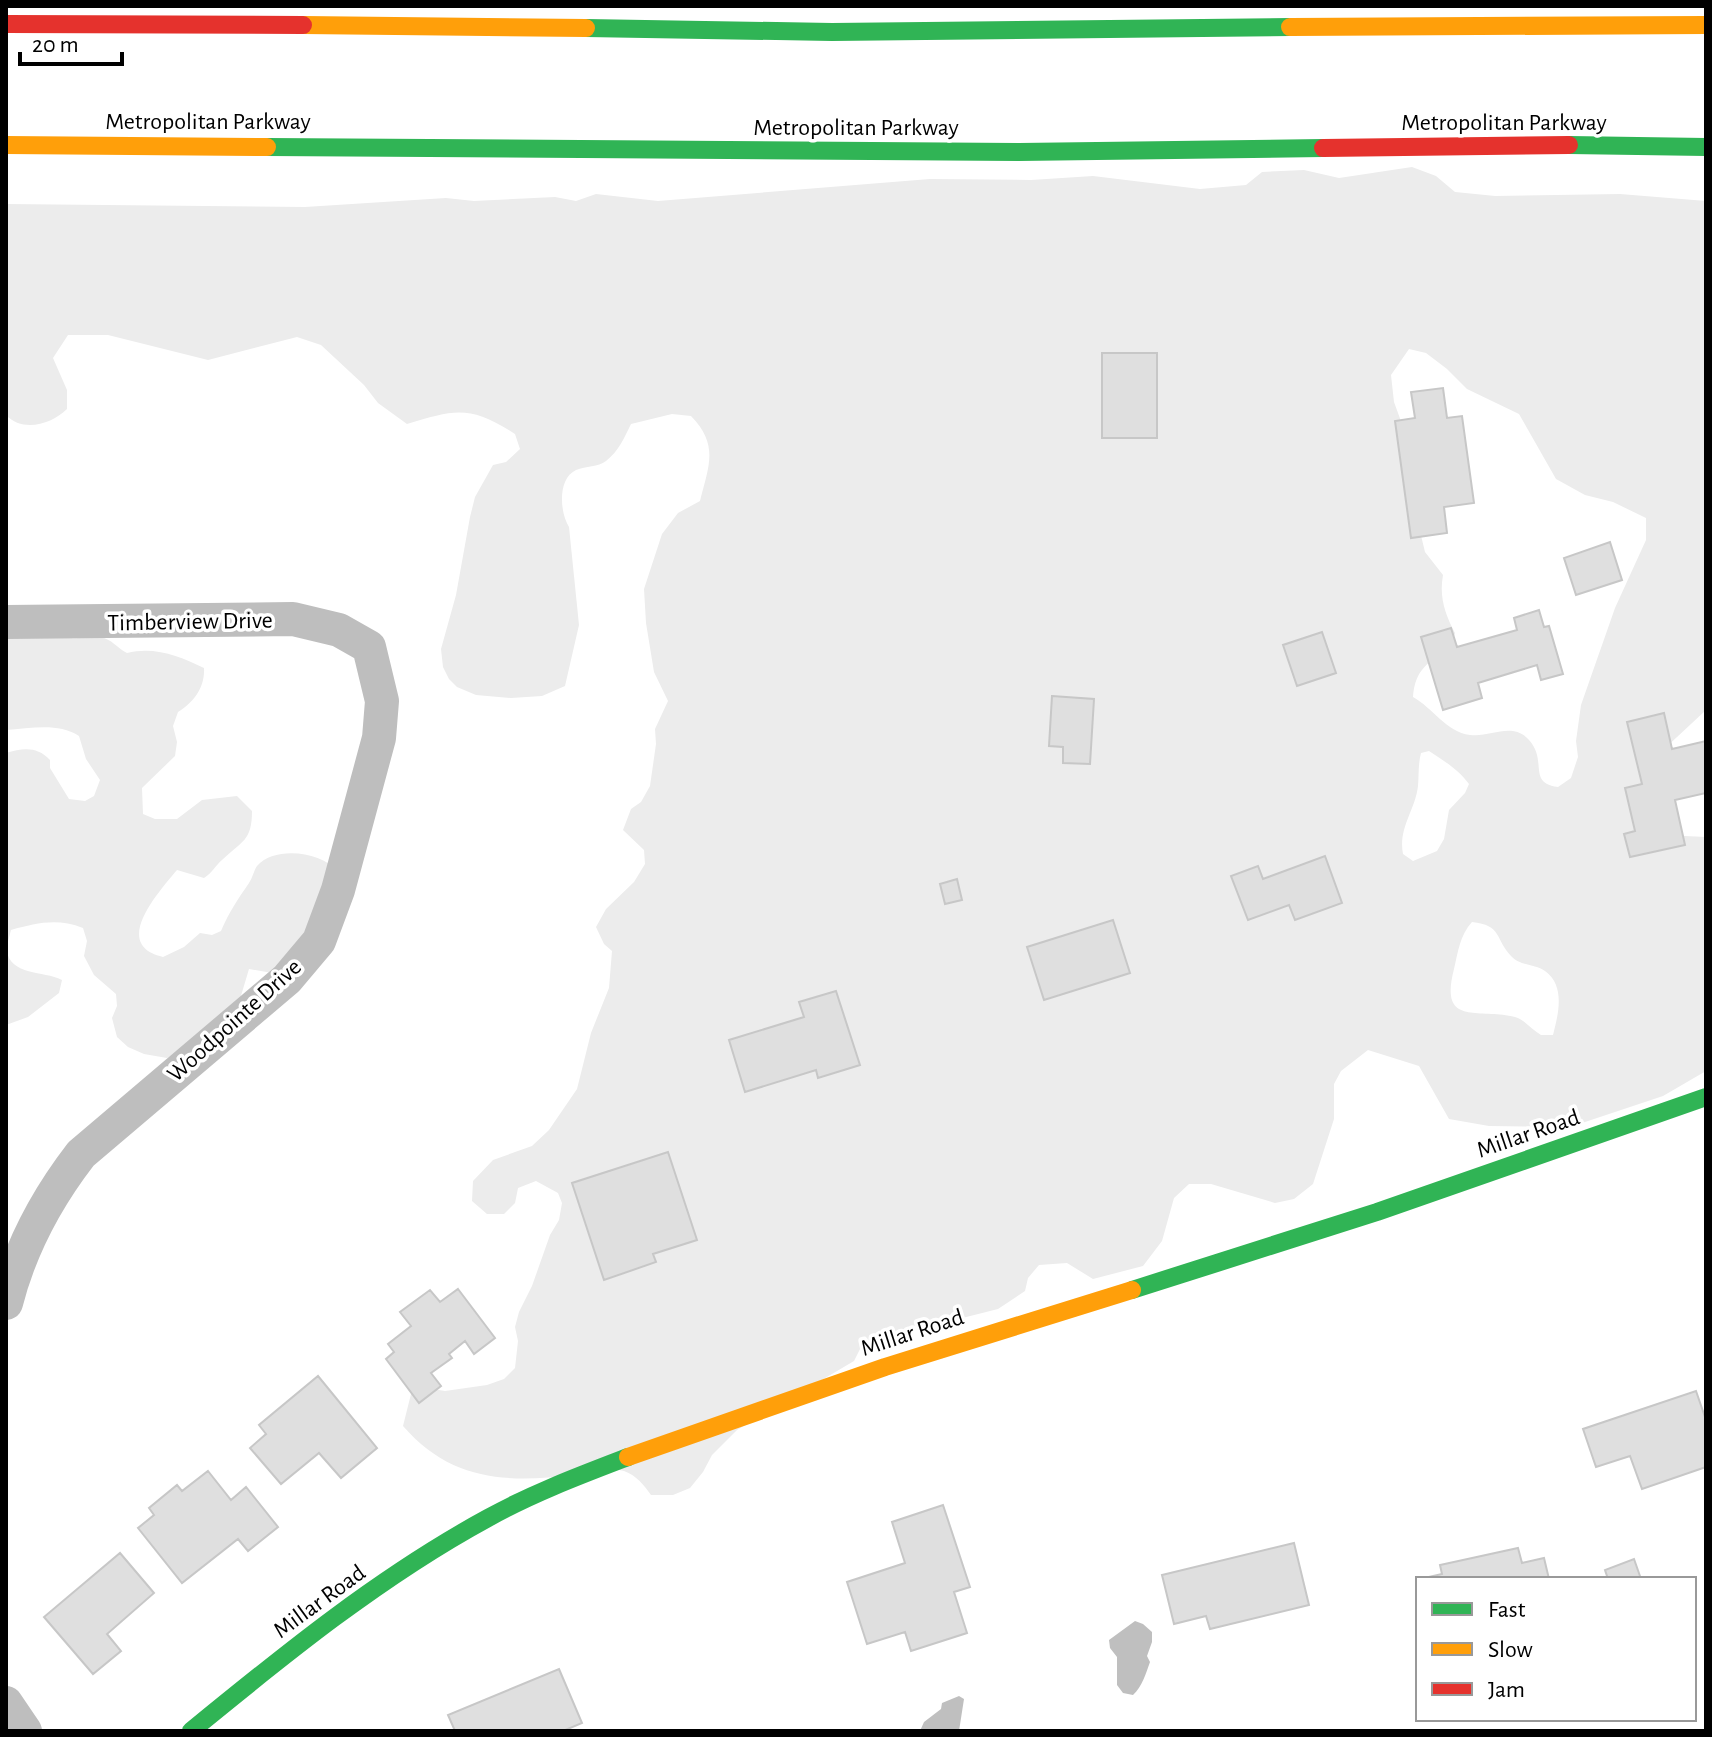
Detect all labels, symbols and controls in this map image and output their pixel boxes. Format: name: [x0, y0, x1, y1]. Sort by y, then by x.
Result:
scale bar: [20, 16, 122, 66]
text: 20 m: [32, 33, 79, 57]
street label: Metropolitan Parkway: [105, 110, 311, 134]
street label: Metropolitan Parkway: [1401, 111, 1607, 135]
street label: Metropolitan Parkway: [753, 116, 959, 140]
street label: Timberview Drive: [107, 609, 273, 635]
street label: Woodpointe Drive: [163, 955, 306, 1087]
street label: Millar Road: [1474, 1105, 1583, 1163]
street label: Millar Road: [858, 1305, 967, 1361]
street label: Millar Road: [269, 1561, 370, 1643]
legend: [1416, 1577, 1696, 1721]
text: Fast: [1488, 1598, 1526, 1622]
text: Slow: [1488, 1638, 1533, 1662]
text: Jam: [1488, 1678, 1525, 1702]

